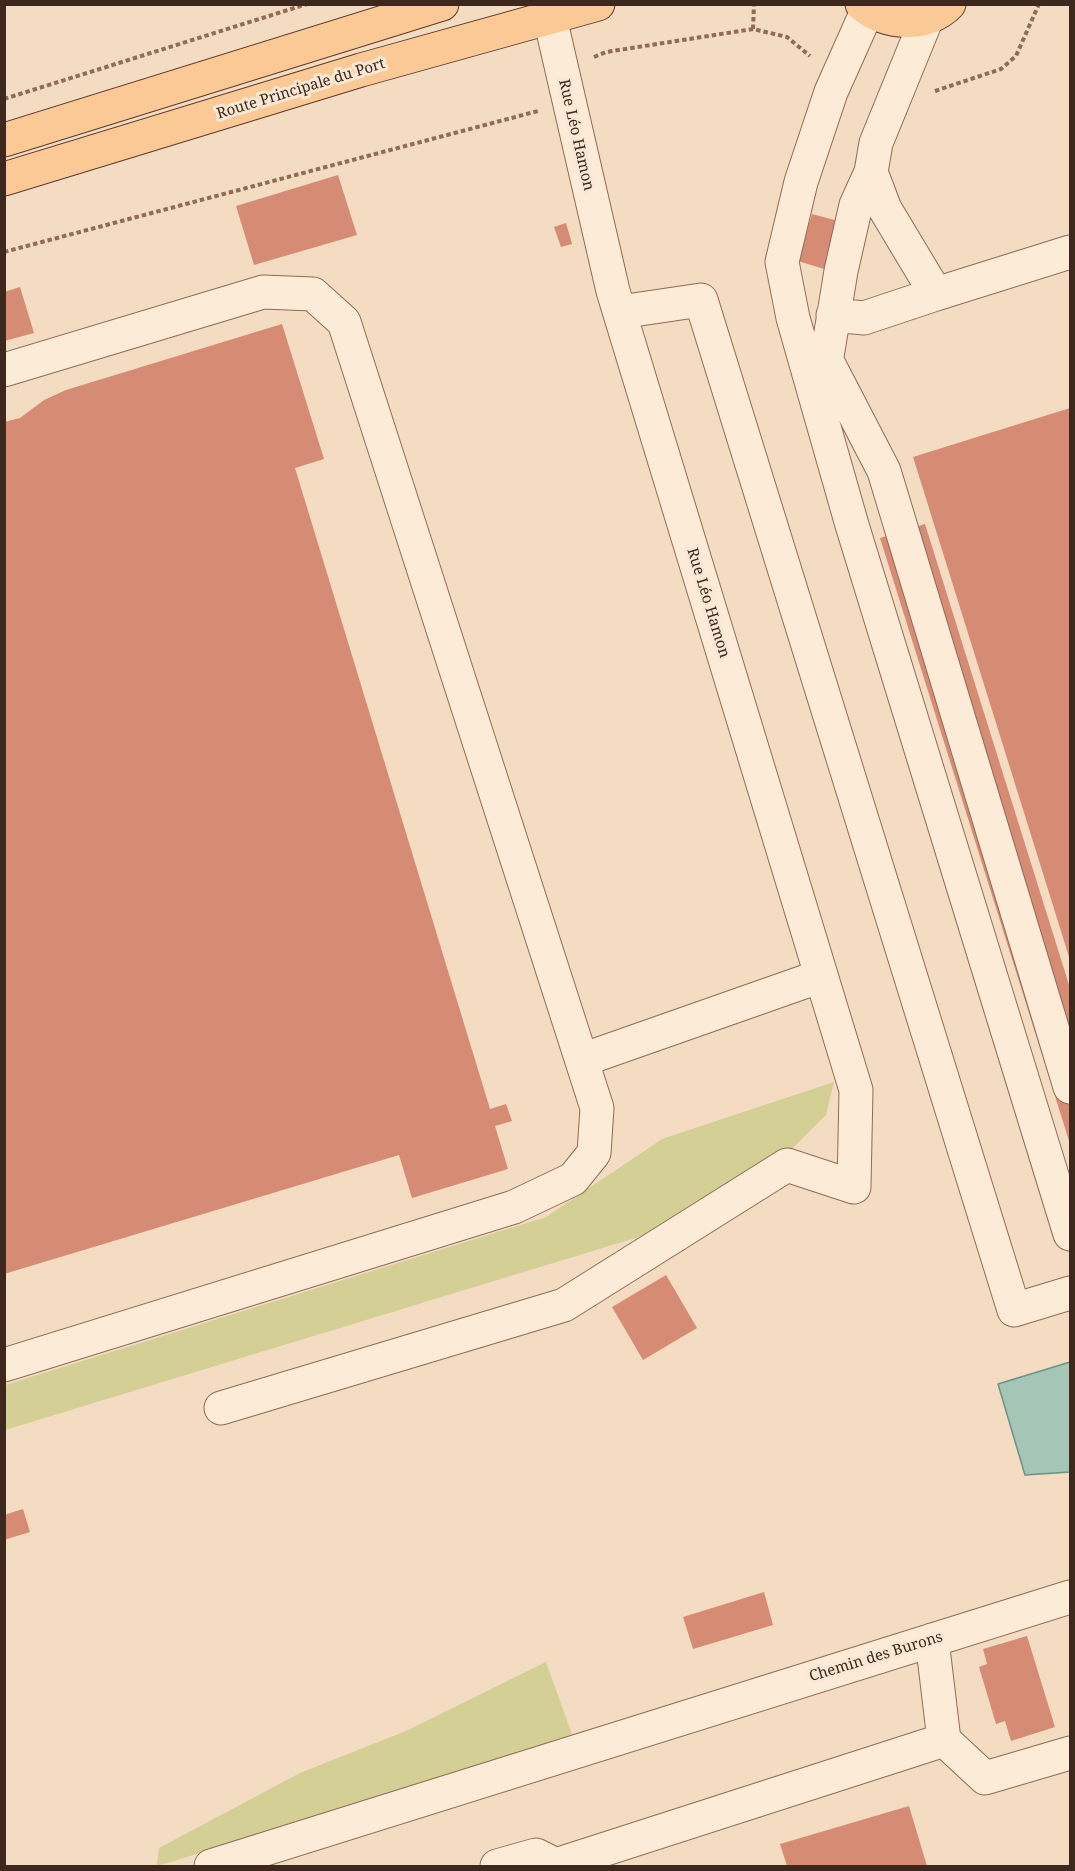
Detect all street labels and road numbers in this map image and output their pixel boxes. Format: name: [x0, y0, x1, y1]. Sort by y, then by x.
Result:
street label: Route Principale du Port: [215, 55, 387, 123]
street label: Rue Léo Hamon: [554, 77, 598, 193]
street label: Rue Léo Hamon: [683, 546, 733, 660]
street label: Chemin des Burons: [807, 1628, 945, 1686]

